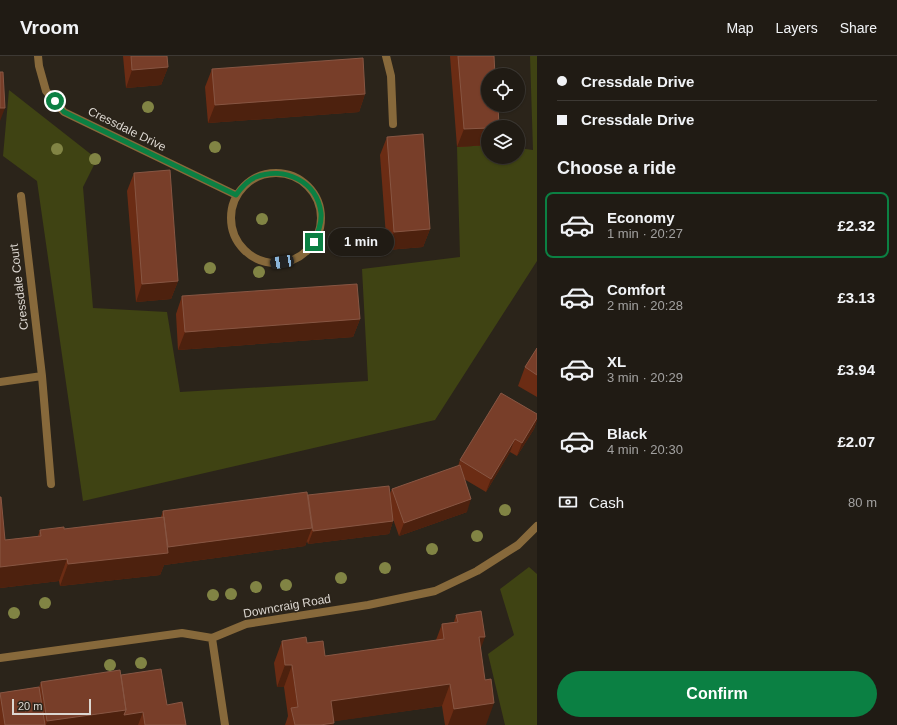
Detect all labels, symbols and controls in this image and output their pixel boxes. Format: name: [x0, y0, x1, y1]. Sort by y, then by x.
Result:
text: Vroom: [20, 17, 79, 38]
text: Map: [726, 20, 754, 36]
text: Layers: [776, 20, 818, 36]
text: Share: [840, 20, 877, 36]
map controls: [481, 68, 525, 164]
button: locate: [481, 68, 525, 112]
text: Cressdale Drive: [581, 73, 694, 90]
route start: [46, 92, 64, 110]
street label: Cressdale Drive: [86, 104, 169, 154]
text: Cressdale Drive: [581, 111, 694, 128]
button: layers: [481, 120, 525, 164]
text: Choose a ride: [557, 158, 676, 178]
icon: car: [559, 207, 595, 243]
text: Economy: [607, 209, 675, 226]
text: £2.32: [837, 217, 875, 234]
text: 1 min · 20:27: [607, 226, 683, 241]
callout: 1 min: [328, 228, 394, 256]
route end: [305, 233, 323, 251]
text: 1 min: [344, 234, 378, 249]
street label: Cressdale Court: [7, 242, 31, 331]
car: [269, 254, 295, 270]
icon: car: [559, 279, 595, 315]
text: Comfort: [607, 281, 665, 298]
text: £3.13: [837, 289, 875, 306]
text: 2 min · 20:28: [607, 298, 683, 313]
icon: car: [559, 351, 595, 387]
text: XL: [607, 353, 626, 370]
text: £3.94: [837, 361, 875, 378]
text: 3 min · 20:29: [607, 370, 683, 385]
icon: car: [559, 423, 595, 459]
text: Black: [607, 425, 647, 442]
text: £2.07: [837, 433, 875, 450]
text: 4 min · 20:30: [607, 442, 683, 457]
icon: cash: [557, 491, 579, 513]
text: Cash: [589, 494, 624, 511]
text: 80 m: [848, 495, 877, 510]
street label: Downcraig Road: [242, 591, 332, 621]
button: Confirm: [557, 671, 877, 717]
scale bar: [12, 697, 91, 716]
text: 20 m: [18, 700, 42, 712]

